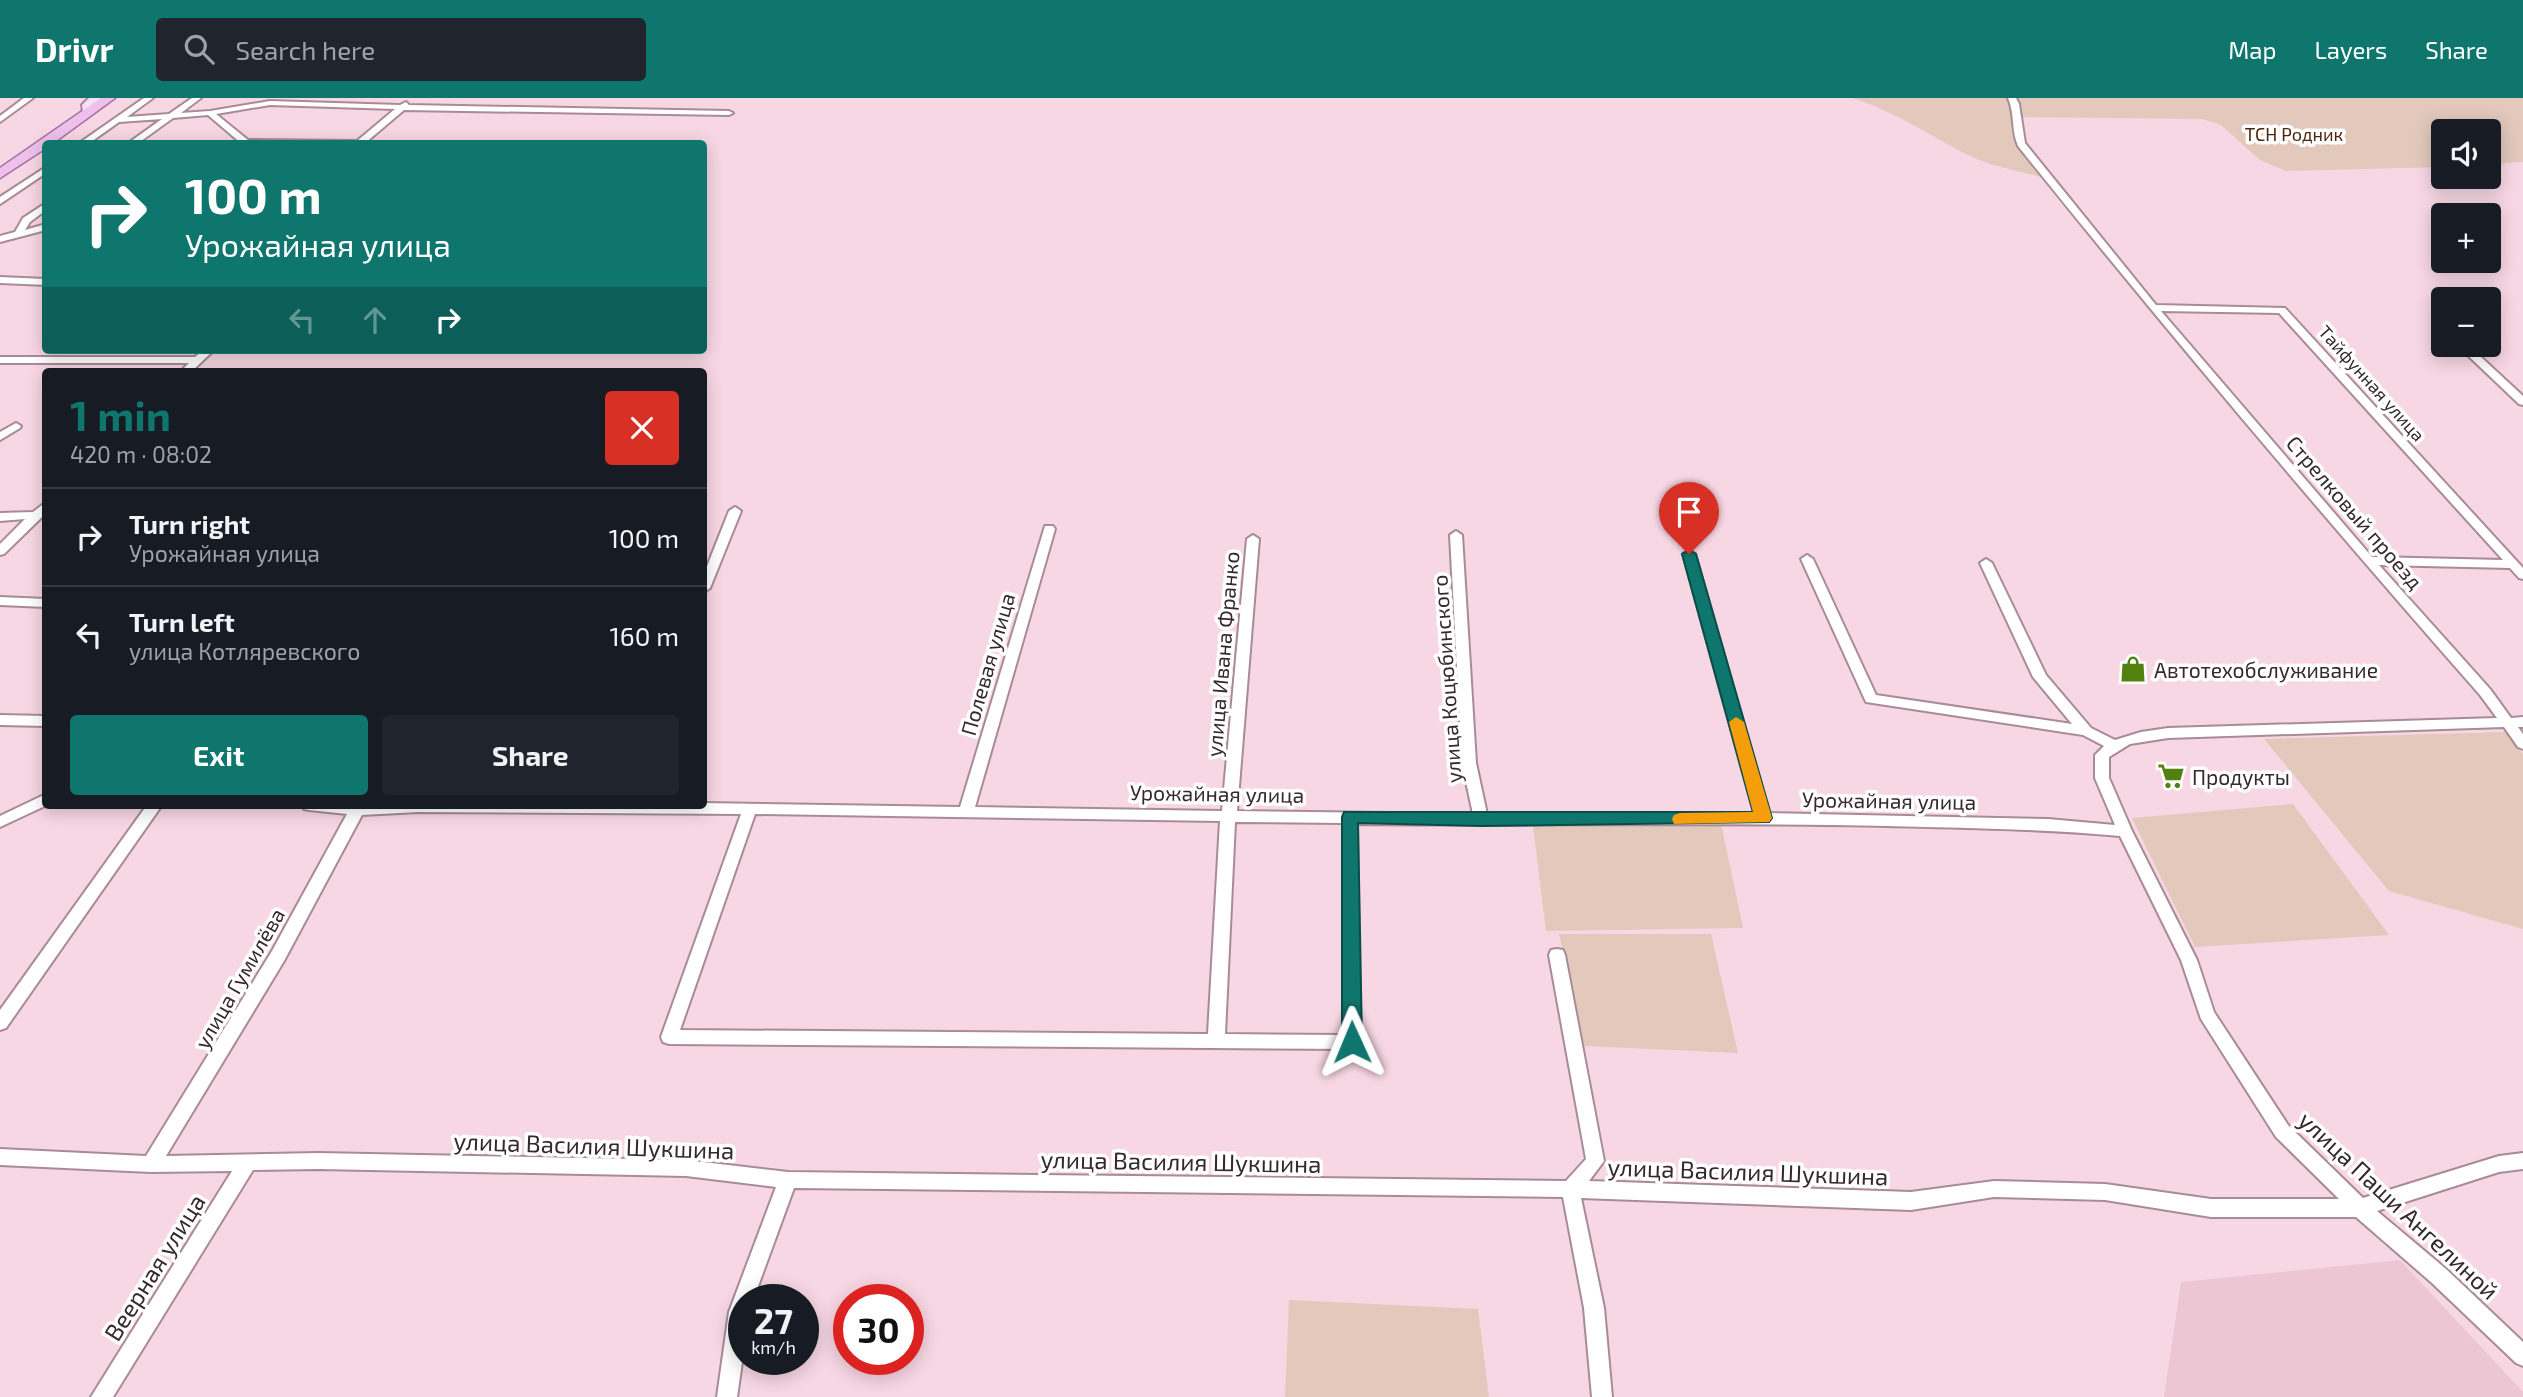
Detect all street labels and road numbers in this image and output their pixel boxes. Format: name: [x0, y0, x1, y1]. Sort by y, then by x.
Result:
street label: Тайфунная улица: [2314, 321, 2430, 445]
street label: Стрелковый проезд: [2282, 430, 2428, 594]
street label: улица Ивана Франко: [1201, 550, 1244, 758]
street label: улица Коцюбинского: [1426, 574, 1467, 784]
street label: Полевая улица: [955, 590, 1020, 738]
street label: Урожайная улица: [1130, 779, 1304, 808]
street label: Урожайная улица: [1802, 786, 1976, 815]
street label: улица Гумилёва: [189, 903, 290, 1053]
street label: улица Паши Ангелиной: [2292, 1105, 2505, 1306]
street label: улица Василия Шукшина: [453, 1126, 735, 1165]
street label: улица Василия Шукшина: [1040, 1144, 1322, 1179]
street label: улица Василия Шукшина: [1607, 1152, 1889, 1191]
street label: Веерная улица: [97, 1188, 212, 1346]

